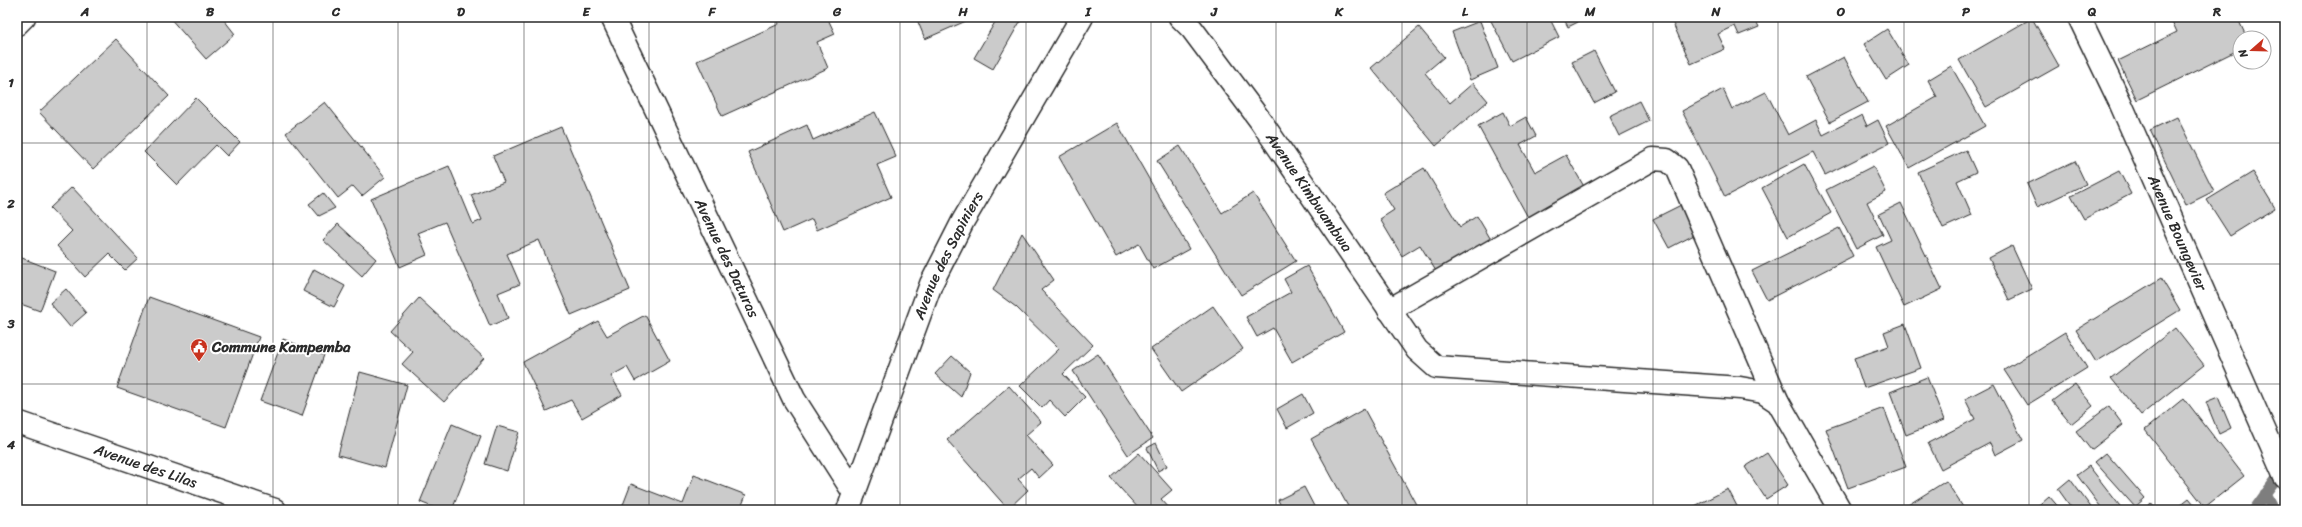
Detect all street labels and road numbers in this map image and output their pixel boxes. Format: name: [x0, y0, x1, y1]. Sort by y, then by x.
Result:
street label: Avenue Kimbwambwa: [1258, 126, 1360, 258]
street label: Avenue Boungevier: [2140, 169, 2215, 296]
street label: Avenue des Sapiniers: [906, 186, 991, 324]
street label: Avenue des Daturas: [687, 193, 767, 322]
street label: Avenue des Lilas: [90, 436, 201, 496]

